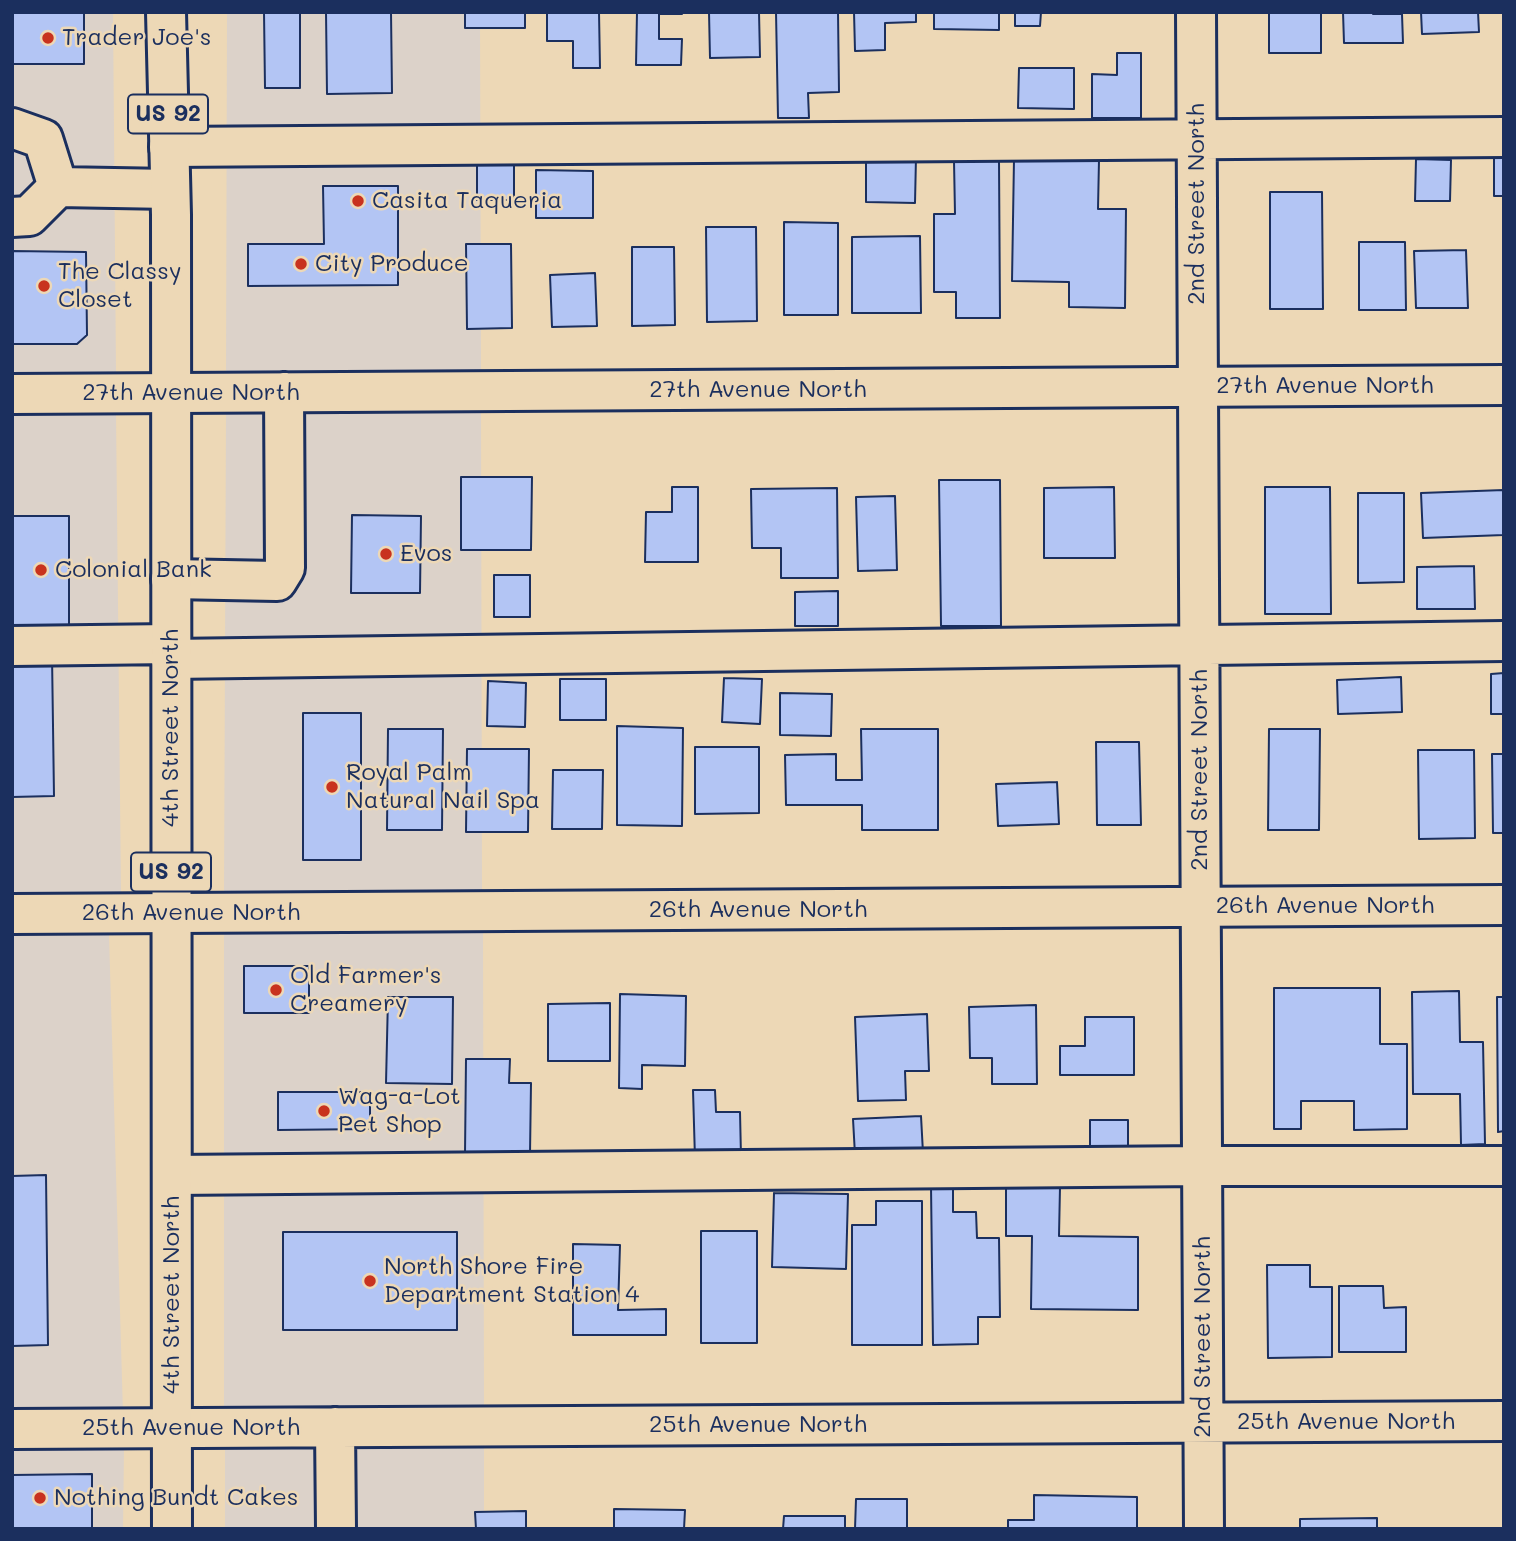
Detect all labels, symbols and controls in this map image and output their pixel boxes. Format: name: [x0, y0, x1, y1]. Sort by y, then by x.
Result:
place label: Trader Joe's: [62, 24, 211, 52]
marker: Trader Joe's: [40, 30, 56, 46]
road number: US 92: [128, 94, 208, 134]
street label: 2nd Street North: [1183, 103, 1211, 305]
place label: Casita Taqueria: [372, 187, 562, 215]
marker: Casita Taqueria: [350, 193, 366, 209]
place label: City Produce: [315, 250, 469, 278]
marker: City Produce: [293, 256, 309, 272]
place label: The Classy Closet: [58, 258, 181, 314]
marker: The Classy Closet: [36, 278, 52, 294]
street label: 27th Avenue North: [1216, 372, 1434, 400]
street label: 27th Avenue North: [649, 376, 867, 404]
street label: 27th Avenue North: [82, 379, 300, 407]
place label: Evos: [400, 540, 452, 568]
marker: Evos: [378, 546, 394, 562]
place label: Colonial Bank: [55, 556, 212, 584]
marker: Colonial Bank: [33, 562, 49, 578]
street label: 4th Street North: [157, 629, 185, 827]
street label: 2nd Street North: [1186, 669, 1214, 871]
place label: Royal Palm Natural Nail Spa: [346, 759, 540, 815]
marker: Royal Palm Natural Nail Spa: [324, 779, 340, 795]
road number: US 92: [131, 852, 211, 892]
street label: 26th Avenue North: [1216, 892, 1434, 920]
street label: 26th Avenue North: [649, 896, 867, 924]
street label: 26th Avenue North: [82, 899, 300, 927]
place label: Old Farmer's Creamery: [290, 962, 441, 1018]
marker: Old Farmer's Creamery: [268, 982, 284, 998]
place label: Wag-a-Lot Pet Shop: [338, 1083, 461, 1139]
marker: Wag-a-Lot Pet Shop: [316, 1103, 332, 1119]
street label: 4th Street North: [158, 1196, 186, 1394]
street label: 2nd Street North: [1189, 1236, 1217, 1438]
place label: North Shore Fire Department Station 4: [384, 1253, 639, 1309]
marker: North Shore Fire Department Station 4: [362, 1273, 378, 1289]
street label: 25th Avenue North: [1237, 1408, 1455, 1436]
street label: 25th Avenue North: [649, 1411, 867, 1439]
street label: 25th Avenue North: [82, 1414, 300, 1442]
place label: Nothing Bundt Cakes: [54, 1484, 298, 1512]
marker: Nothing Bundt Cakes: [32, 1490, 48, 1506]

